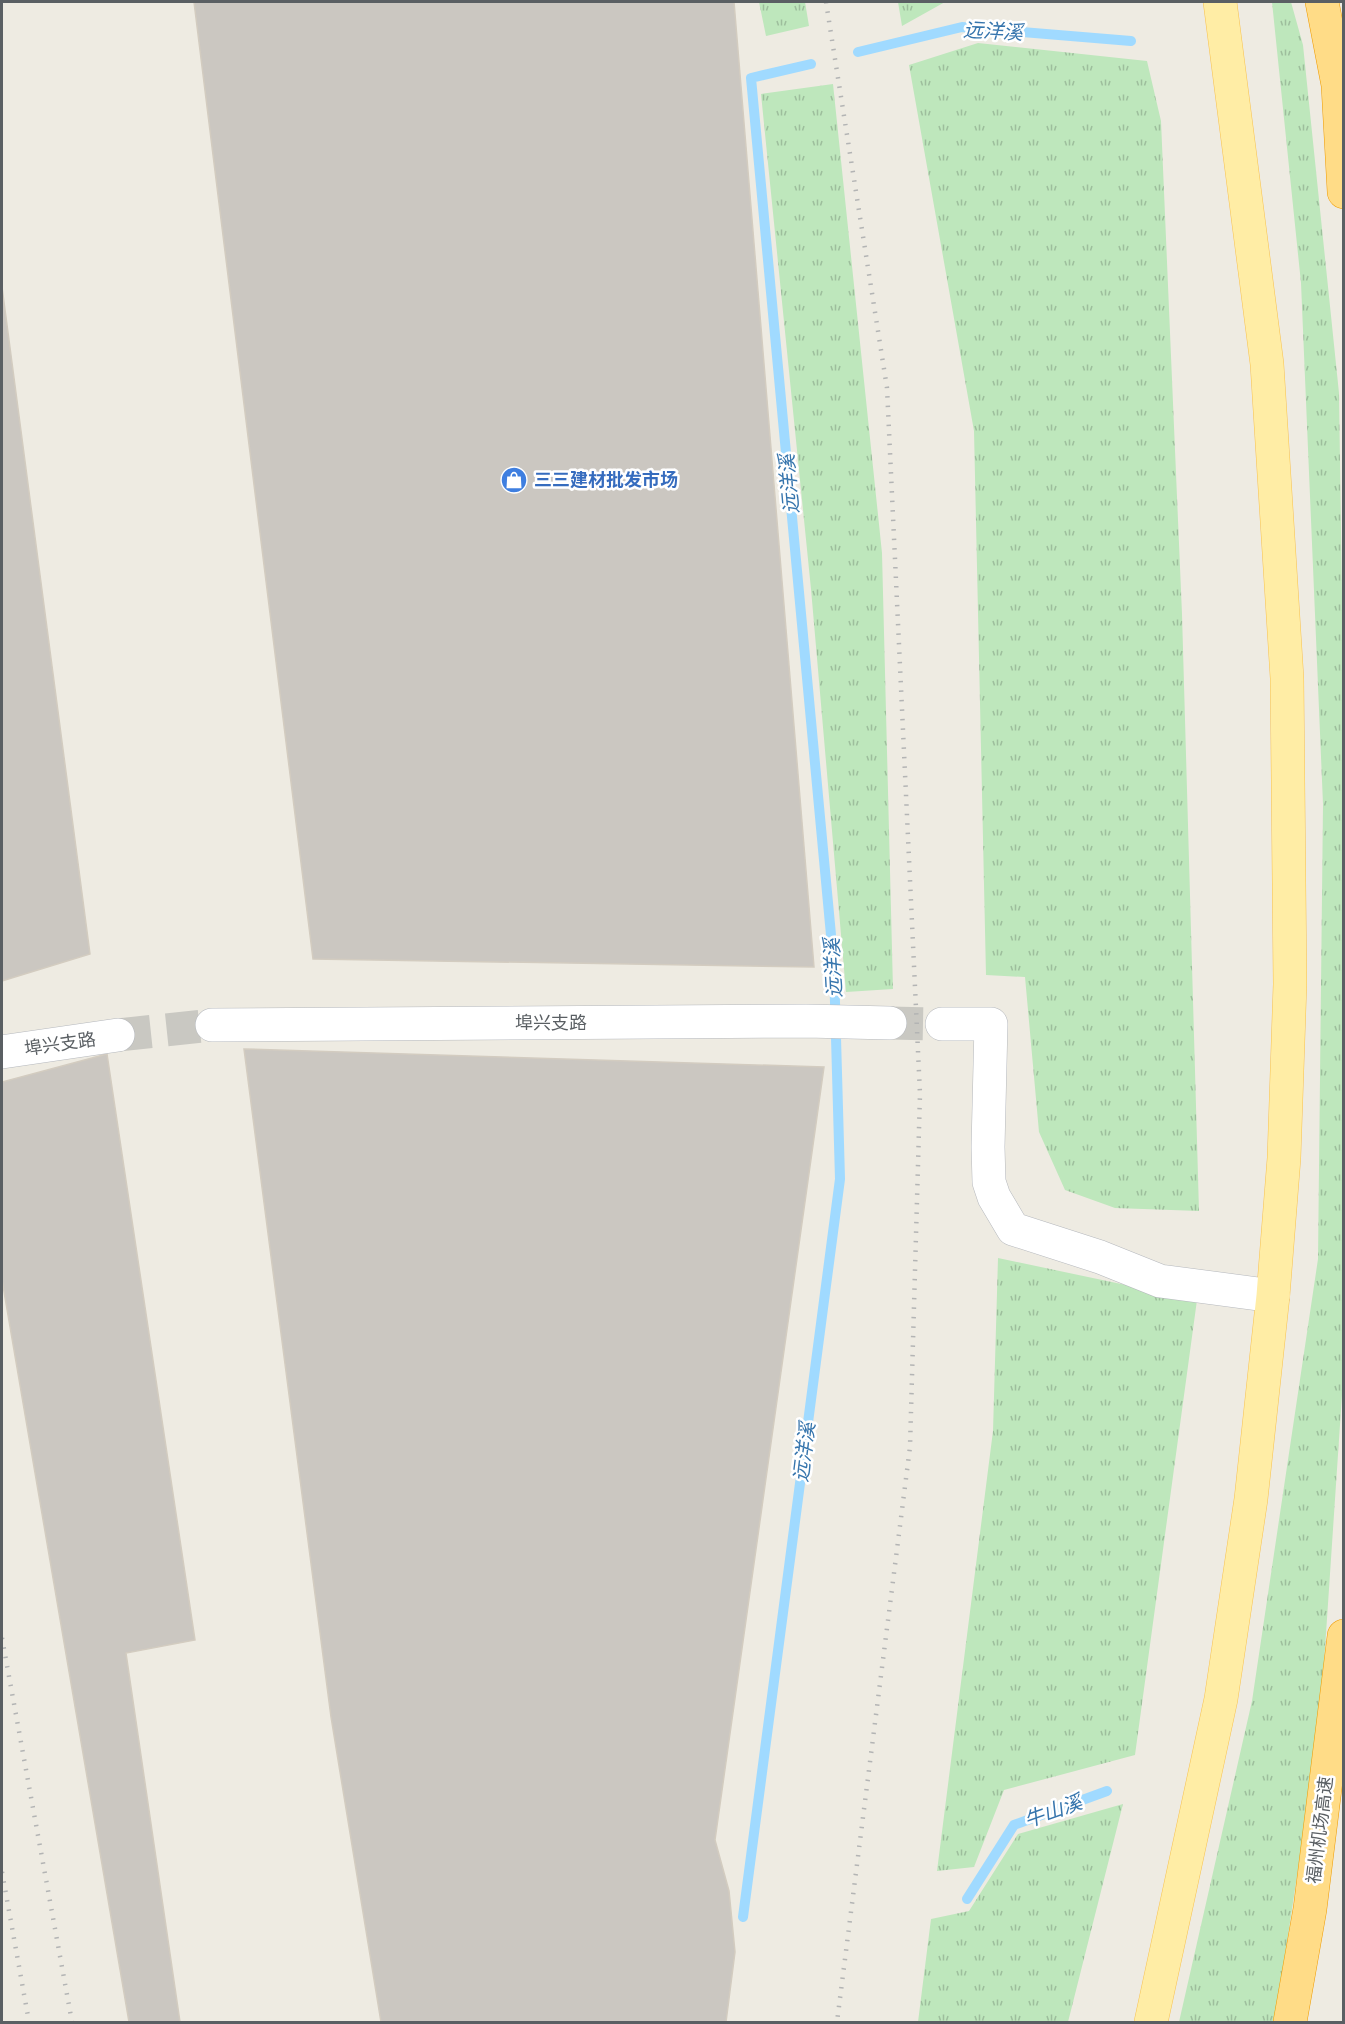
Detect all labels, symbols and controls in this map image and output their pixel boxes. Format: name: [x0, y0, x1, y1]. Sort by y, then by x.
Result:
water label: 远洋溪: [962, 17, 1026, 45]
water label: 远洋溪: [774, 451, 804, 515]
shop icon: 三三建材批发市场: [499, 465, 529, 495]
place label: 三三建材批发市场: [534, 469, 678, 491]
water label: 远洋溪: [819, 935, 847, 999]
street label: 埠兴支路: [515, 1012, 587, 1034]
street label: 埠兴支路: [23, 1028, 97, 1060]
water label: 远洋溪: [788, 1419, 820, 1483]
street label: 福州机场高速: [1303, 1775, 1337, 1885]
water label: 牛山溪: [1021, 1789, 1087, 1833]

